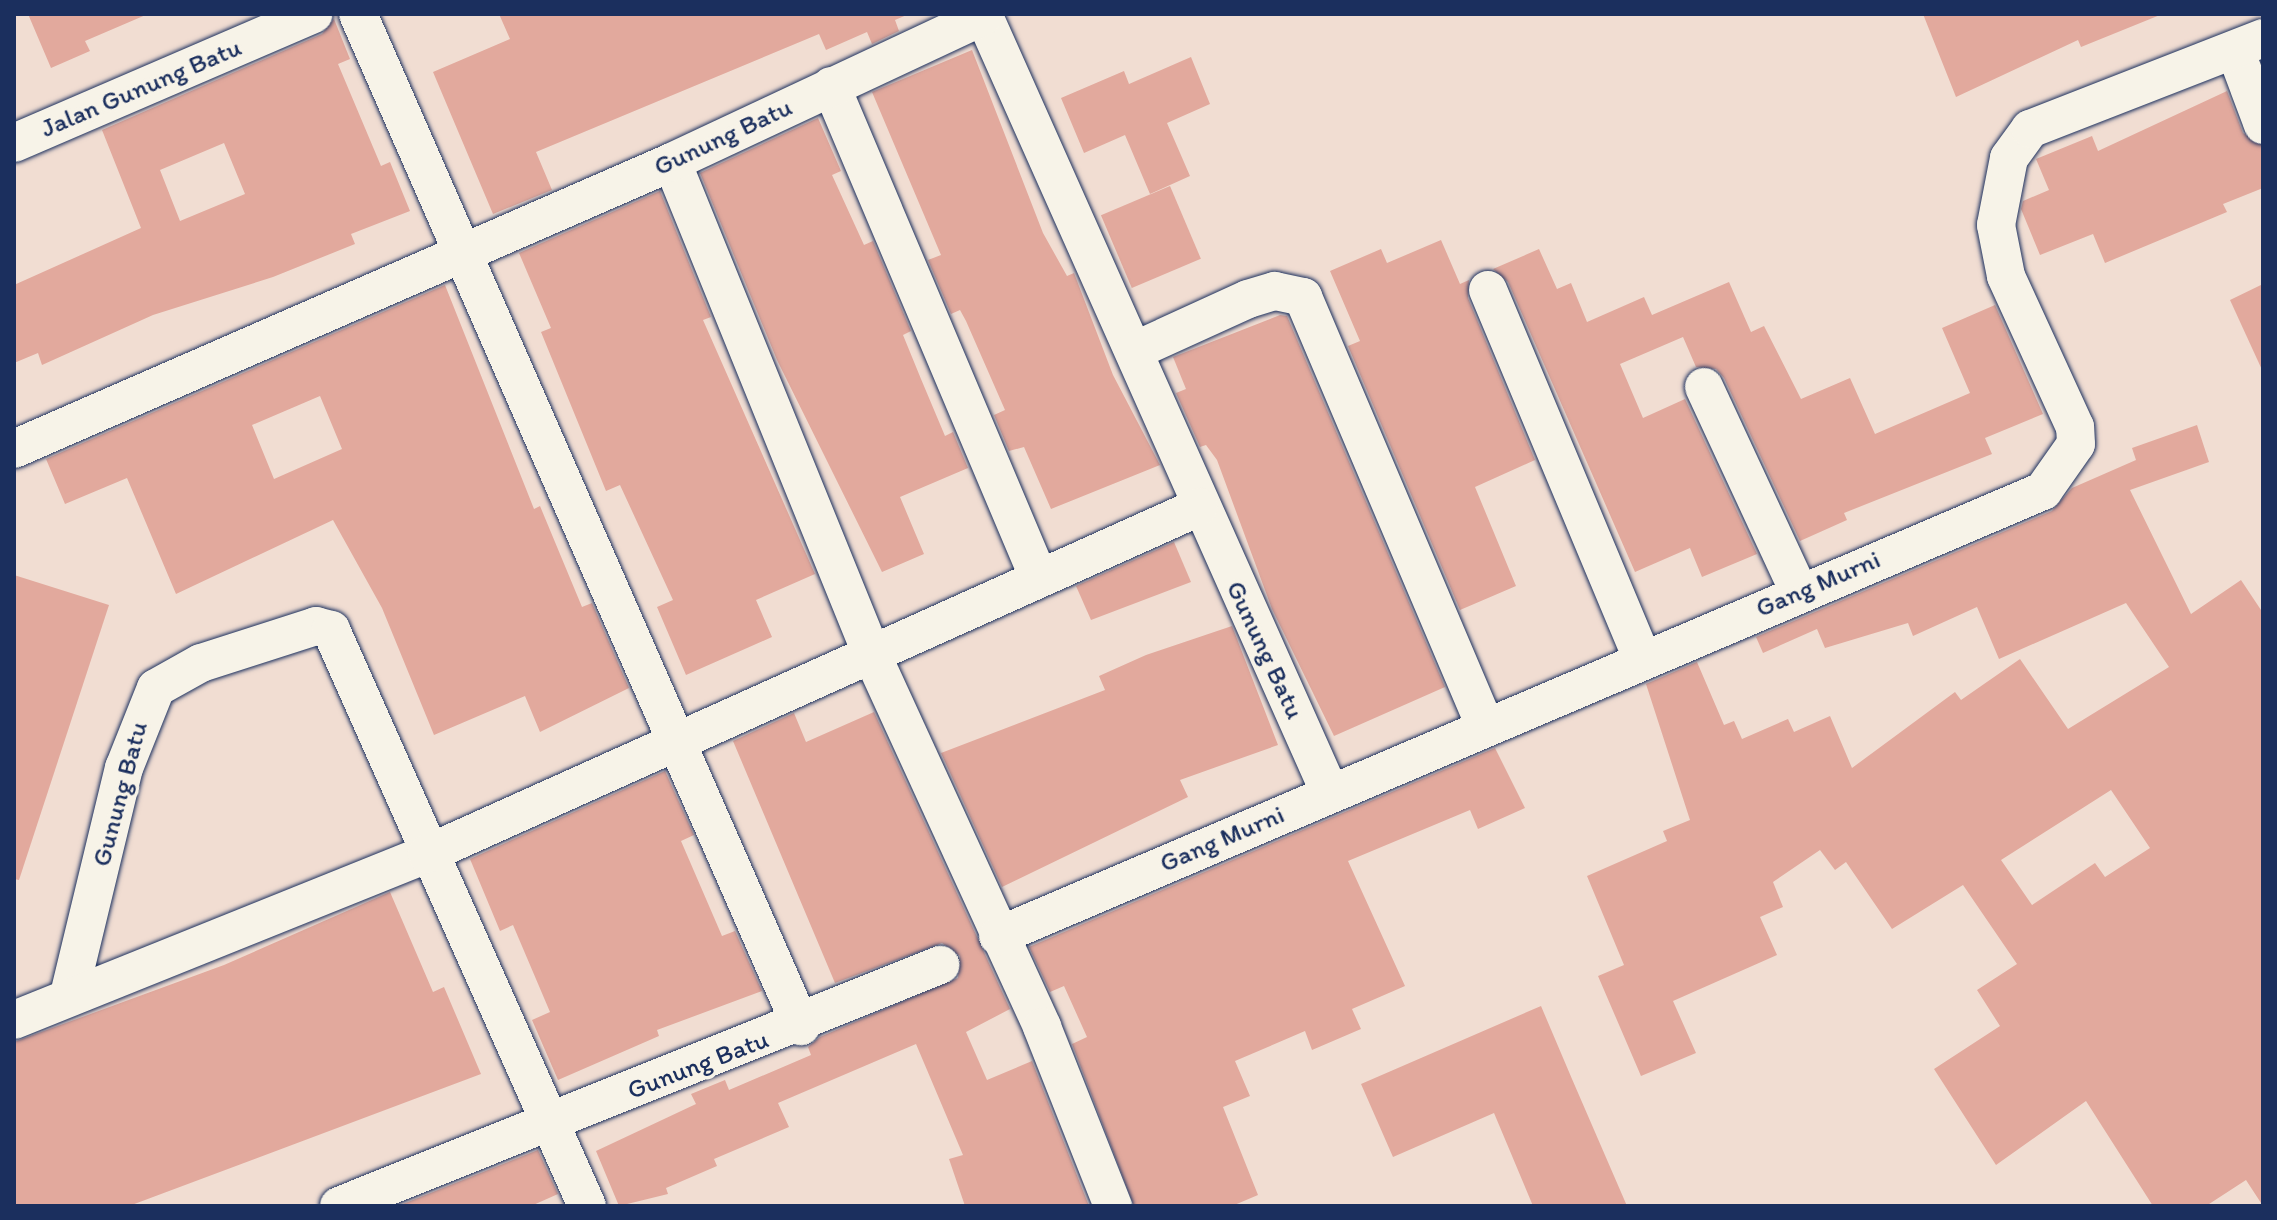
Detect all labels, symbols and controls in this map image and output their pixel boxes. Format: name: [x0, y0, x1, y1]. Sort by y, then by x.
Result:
street label: Jalan Gunung Batu: [36, 32, 246, 144]
street label: Gunung Batu: [649, 91, 797, 183]
street label: Gang Murni: [1752, 544, 1884, 624]
street label: Gunung Batu: [1219, 576, 1311, 724]
street label: Gunung Batu: [86, 718, 154, 870]
street label: Gang Murni: [1156, 799, 1288, 879]
street label: Gunung Batu: [623, 1024, 773, 1106]

